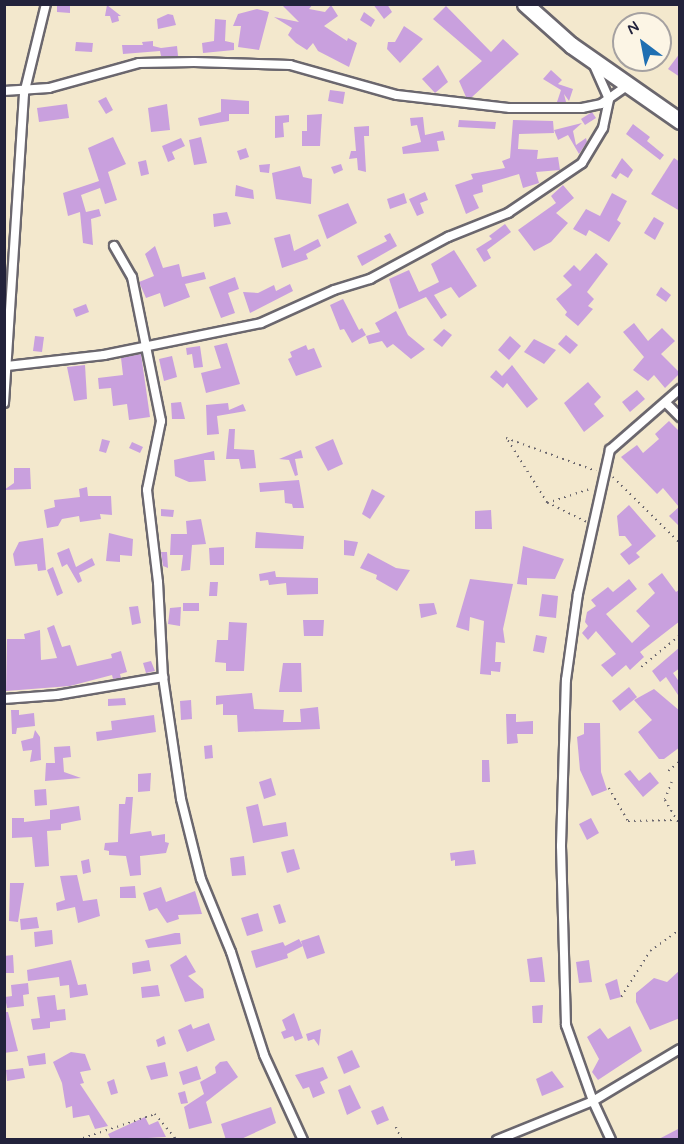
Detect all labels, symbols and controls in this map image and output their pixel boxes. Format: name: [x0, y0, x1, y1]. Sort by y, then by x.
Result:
north arrow: [612, 12, 672, 72]
text: N: [623, 16, 643, 40]

